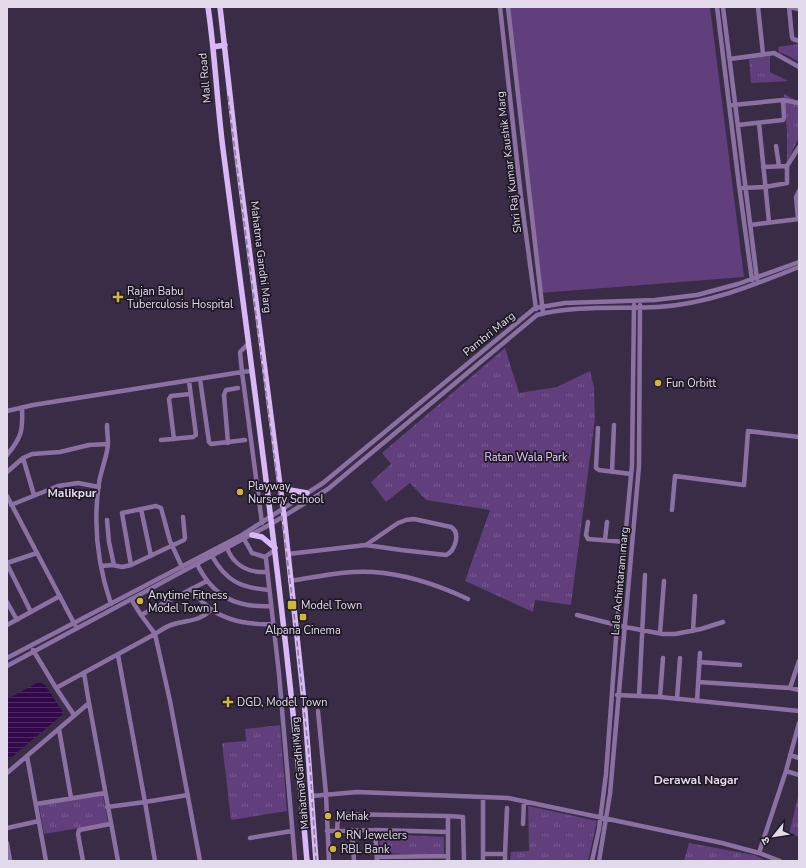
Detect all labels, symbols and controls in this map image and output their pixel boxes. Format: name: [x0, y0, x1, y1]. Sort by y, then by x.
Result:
street label: Mall Road: [195, 52, 215, 104]
street label: Shri Raj Kumar Kaushik Marg: [493, 90, 525, 234]
street label: Mahatma Gandhi Marg: [247, 200, 275, 314]
place label: Rajan Babu Tuberculosis Hospital: [127, 284, 234, 312]
marker: Rajan Babu Tuberculosis Hospital: [112, 291, 124, 303]
street label: Pambri Marg: [460, 308, 518, 360]
place label: Fun Orbitt: [666, 376, 716, 391]
marker: Fun Orbitt: [653, 378, 663, 388]
park label: Ratan Wala Park: [484, 450, 568, 465]
place label: Playway Nursery School: [248, 479, 324, 507]
district label: Malikpur: [47, 485, 97, 501]
marker: Playway Nursery School: [235, 487, 245, 497]
street label: Lala Achintaram marg: [608, 526, 632, 636]
place label: Anytime Fitness Model Town 1: [148, 588, 228, 616]
marker: Anytime Fitness Model Town 1: [135, 596, 145, 606]
place label: Model Town: [301, 598, 362, 613]
marker: Model Town: [286, 599, 298, 611]
marker: Alpana Cinema: [298, 612, 308, 622]
place label: Alpana Cinema: [265, 623, 341, 638]
place label: DGD, Model Town: [237, 695, 327, 710]
marker: DGD, Model Town: [222, 696, 234, 708]
street label: Mahatma Gandhi Marg: [288, 716, 312, 830]
district label: Derawal Nagar: [654, 772, 739, 788]
place label: Mehak: [336, 809, 369, 824]
marker: Mehak: [323, 811, 333, 821]
north arrow: [754, 816, 794, 856]
place label: RN Jewelers: [346, 828, 407, 843]
marker: RN Jewelers: [333, 830, 343, 840]
text: उ: [757, 834, 774, 847]
place label: RBL Bank: [341, 842, 390, 857]
marker: RBL Bank: [328, 844, 338, 854]

